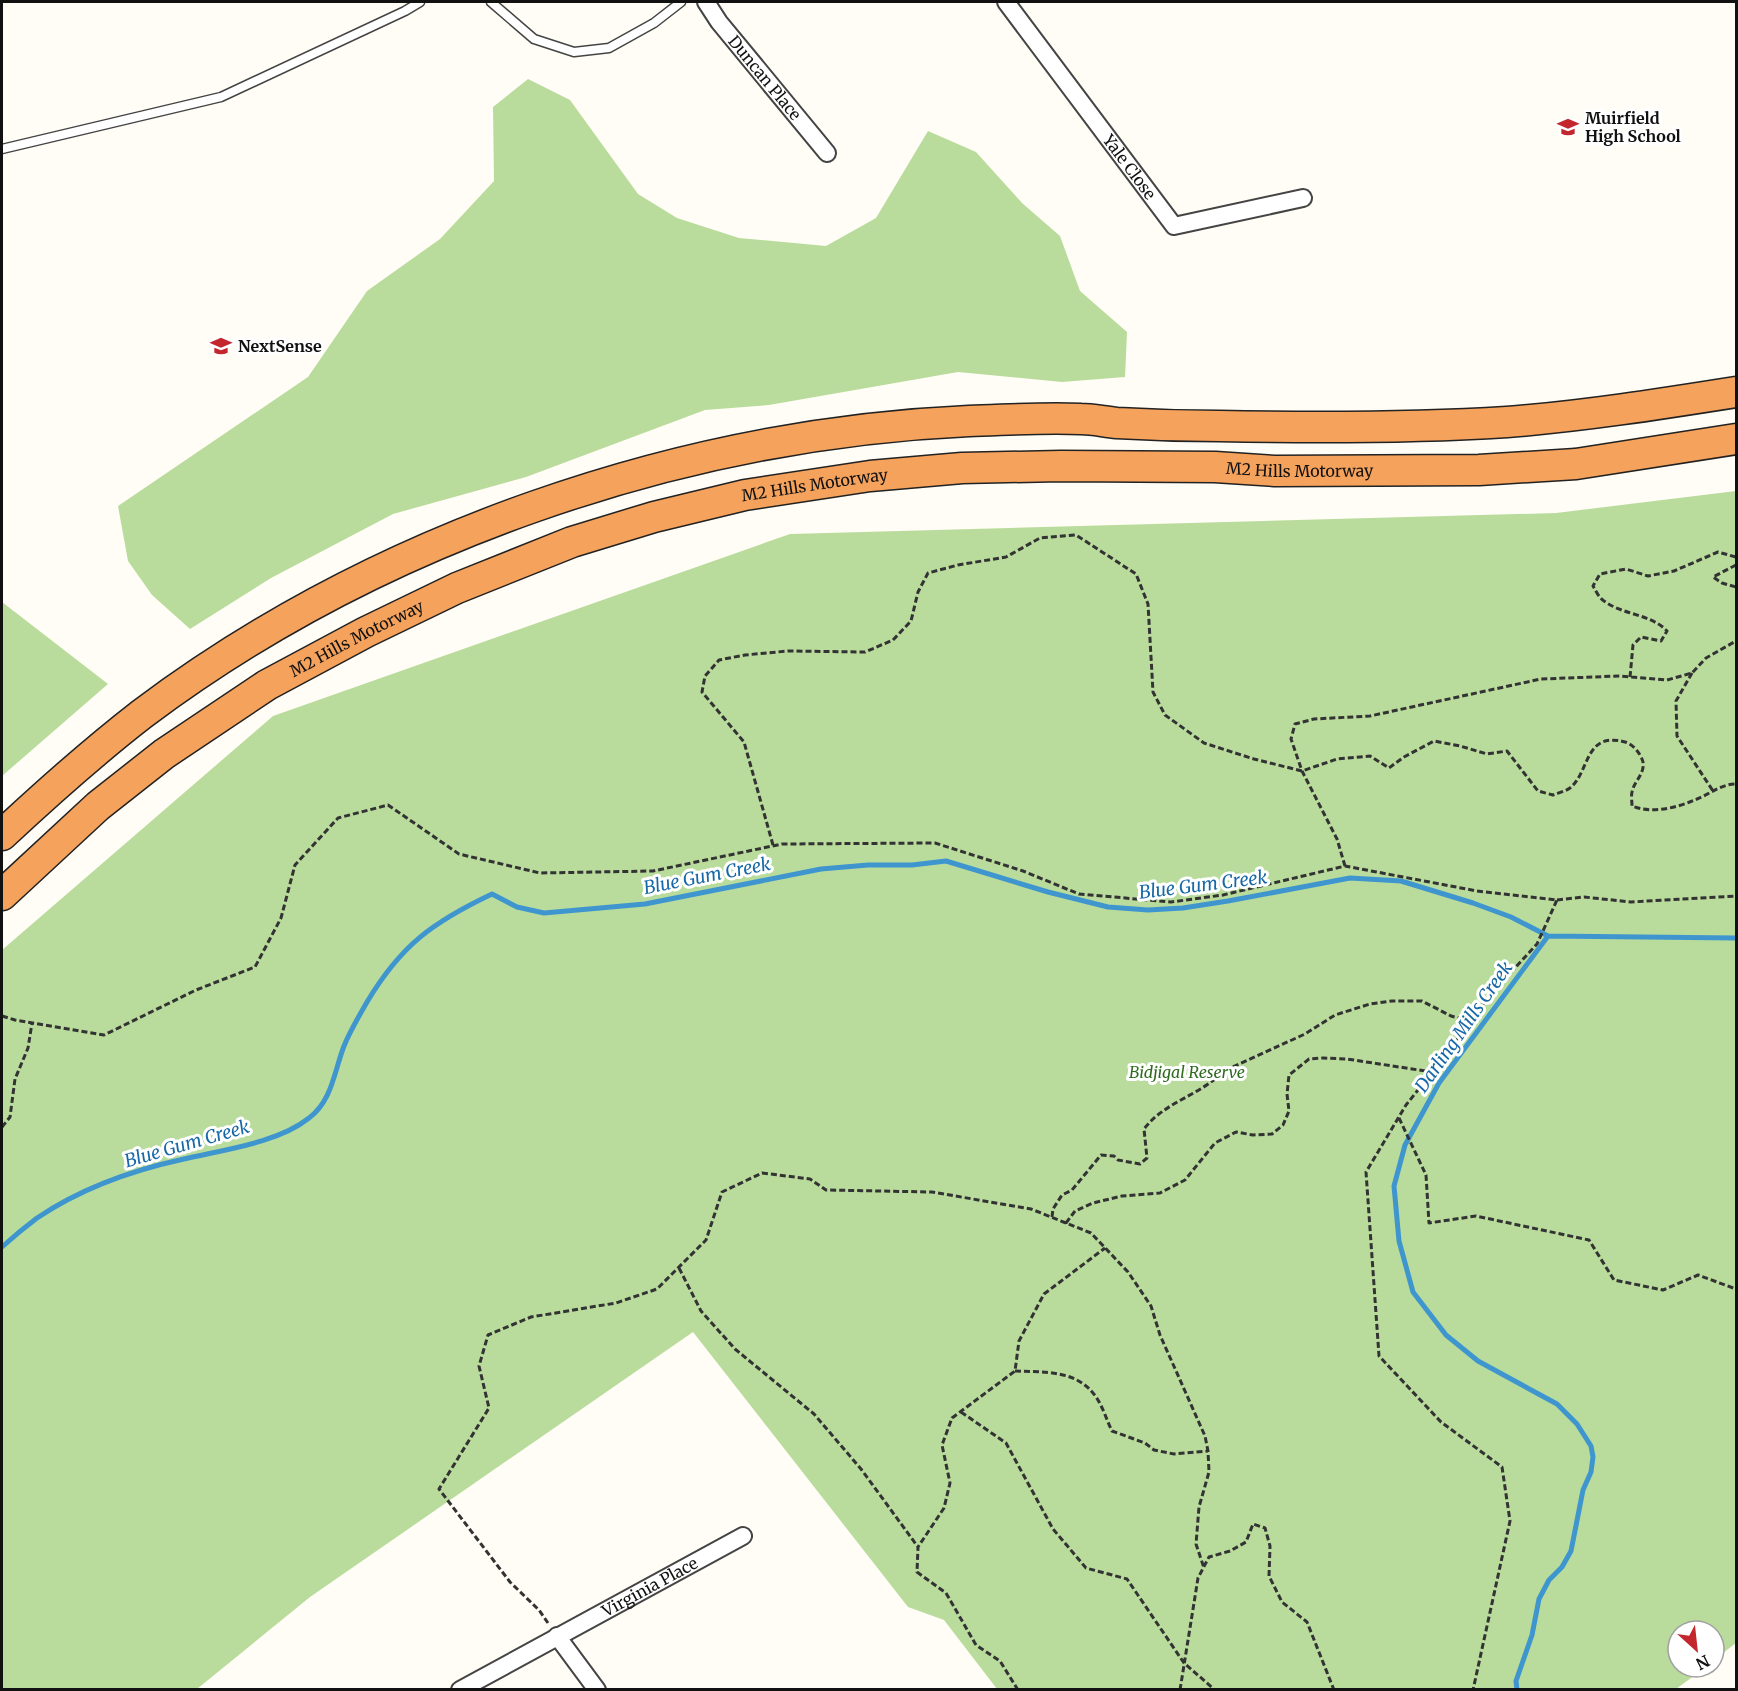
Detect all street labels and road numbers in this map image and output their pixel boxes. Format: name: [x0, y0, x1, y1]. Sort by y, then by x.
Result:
street label: Duncan Place: [724, 31, 806, 124]
street label: Yale Close: [1098, 130, 1160, 203]
street label: M2 Hills Motorway: [1225, 458, 1374, 481]
street label: M2 Hills Motorway: [740, 464, 889, 505]
street label: M2 Hills Motorway: [286, 595, 427, 681]
street label: Virginia Place: [598, 1553, 701, 1621]

